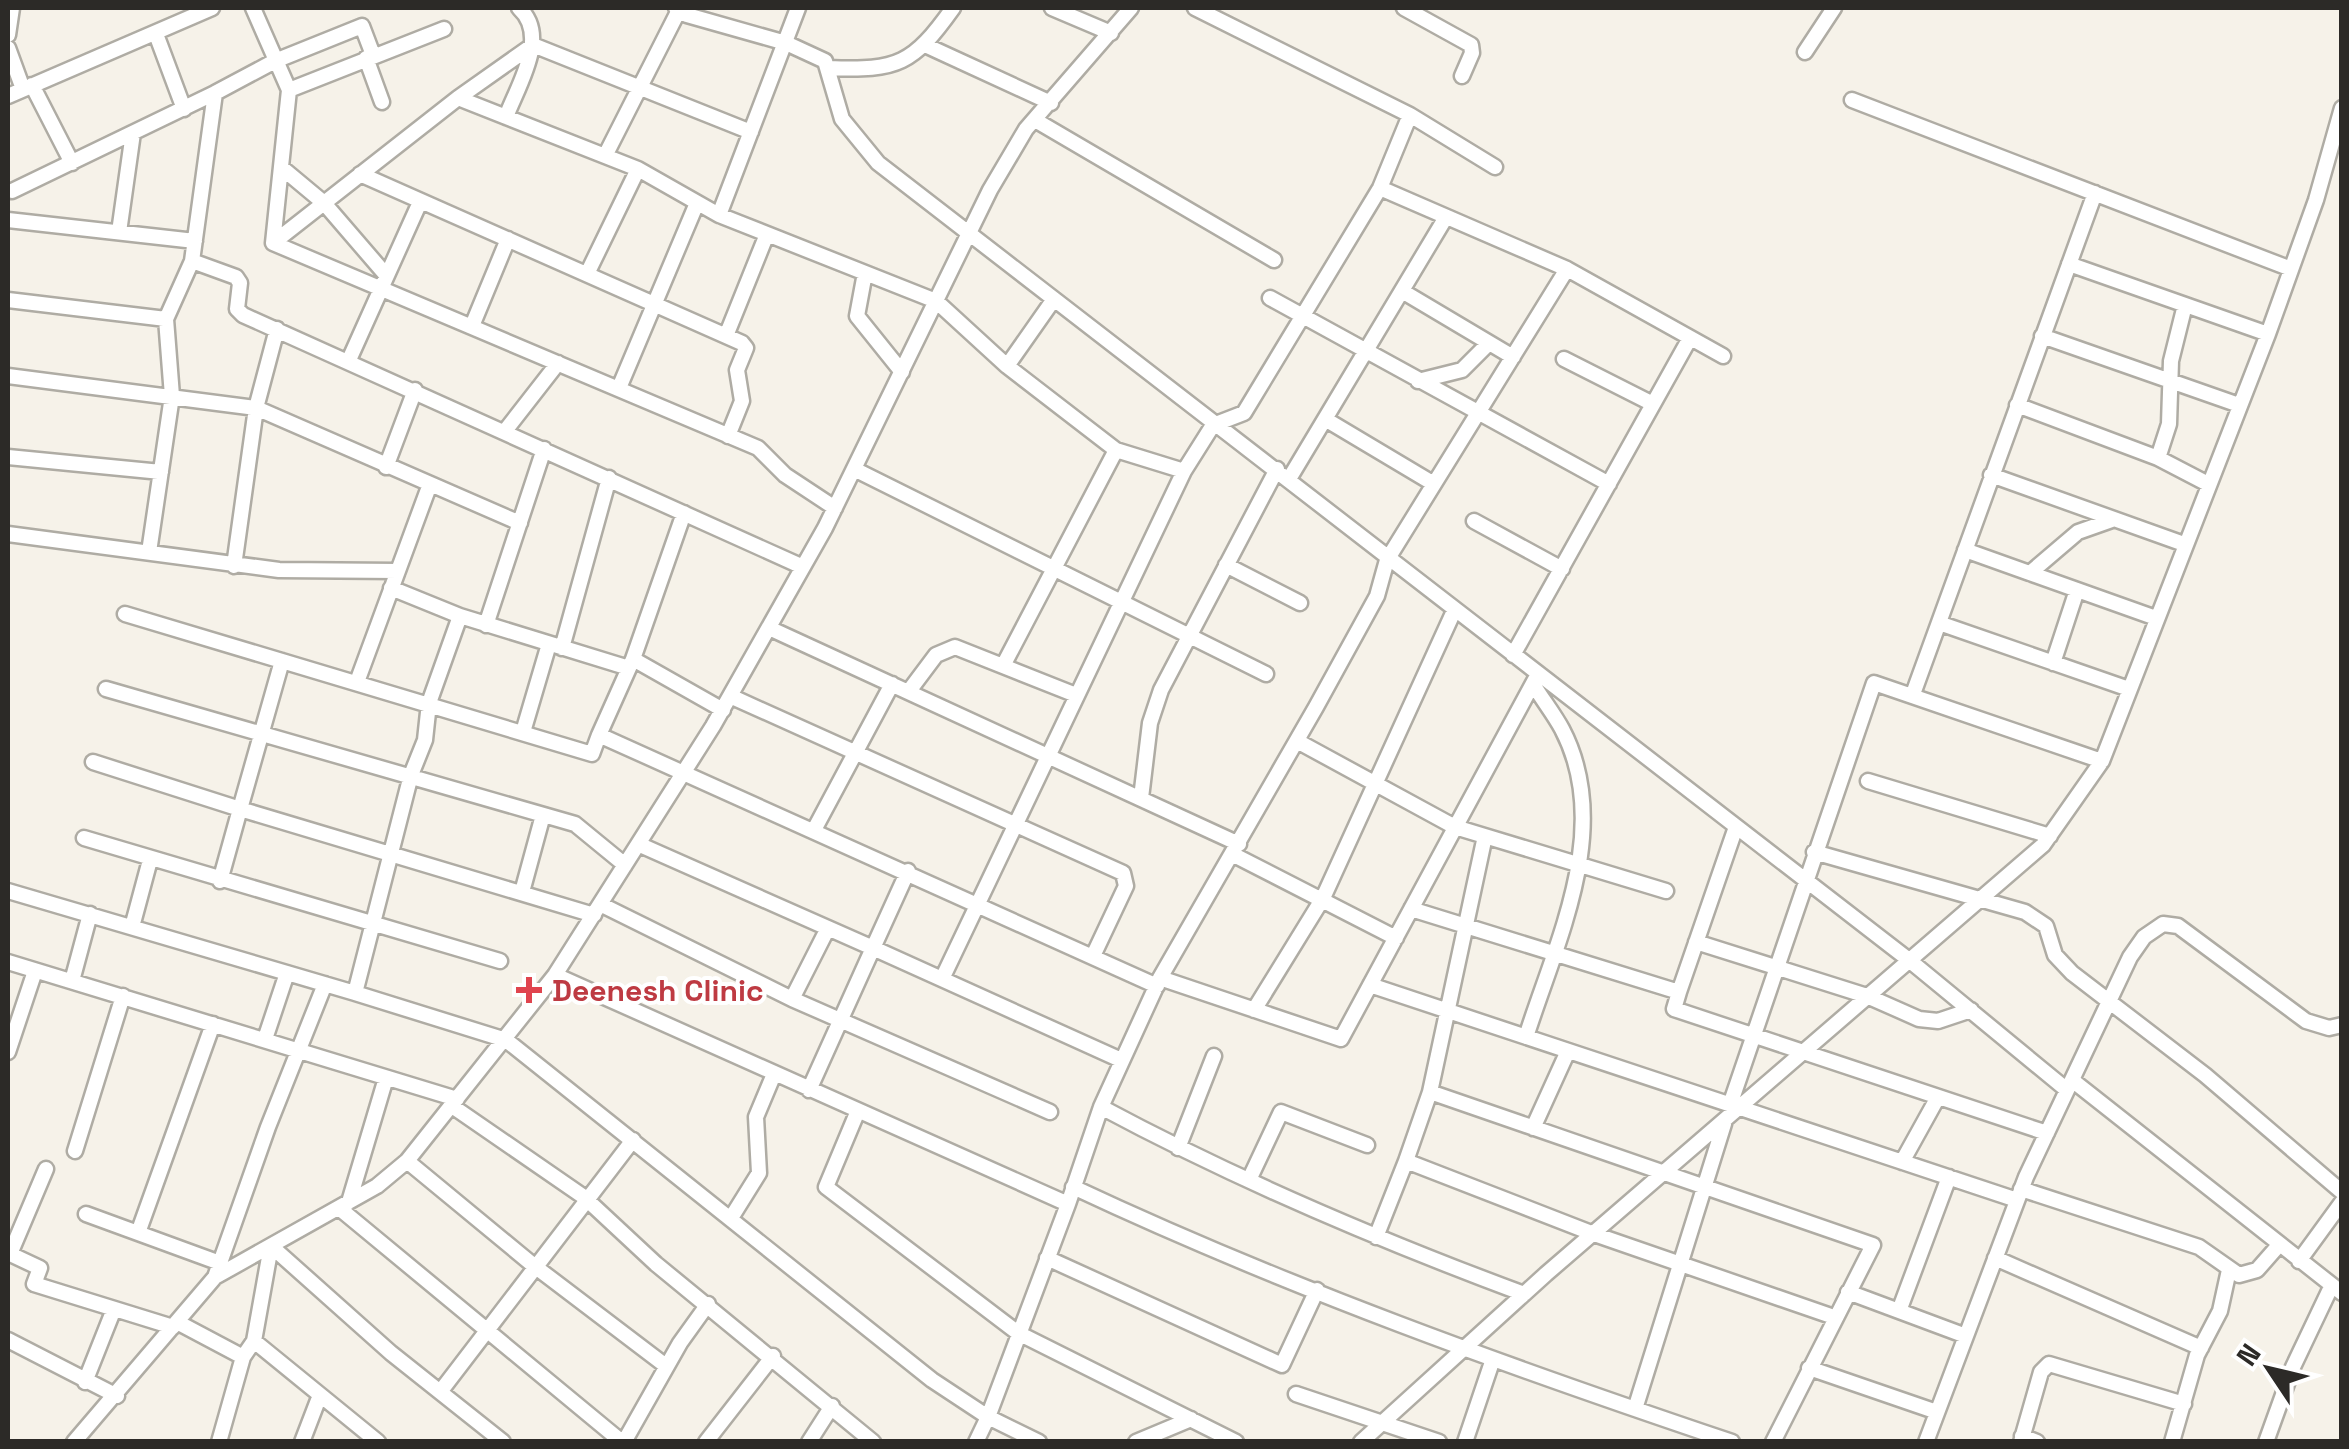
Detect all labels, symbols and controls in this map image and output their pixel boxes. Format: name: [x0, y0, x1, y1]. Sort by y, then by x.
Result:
place label: Deenesh Clinic: [552, 971, 764, 1010]
marker: Deenesh Clinic: [516, 977, 542, 1003]
north arrow: [2219, 1319, 2319, 1419]
text: N: [2228, 1337, 2269, 1373]

